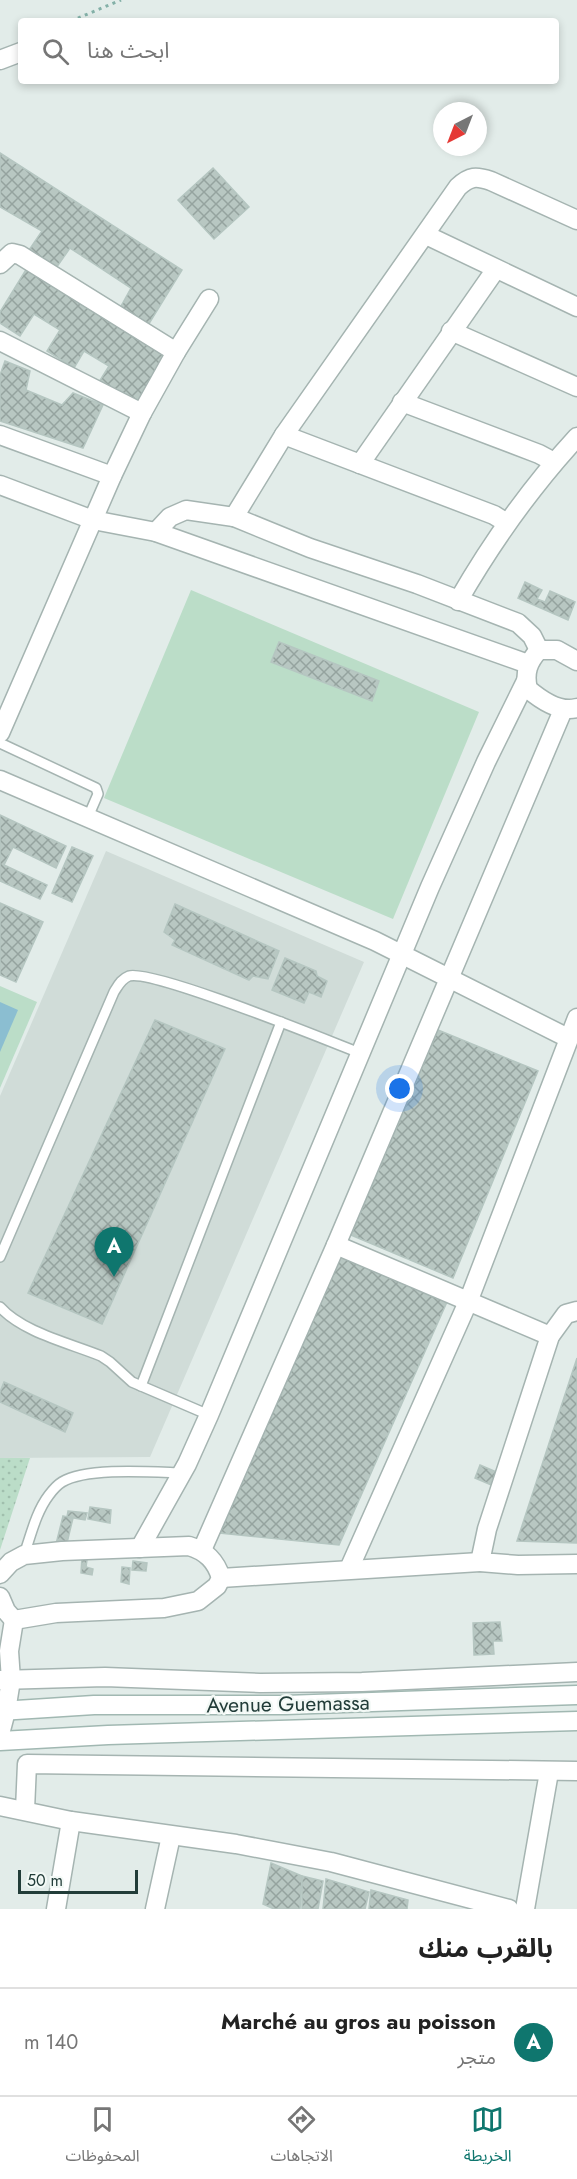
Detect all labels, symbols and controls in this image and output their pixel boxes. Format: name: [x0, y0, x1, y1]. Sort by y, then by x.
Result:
search box: [18, 18, 559, 84]
text: ابحث هنا: [87, 34, 169, 66]
icon: search: [39, 35, 72, 68]
north arrow: [433, 102, 487, 156]
your location: [385, 1074, 414, 1103]
pin: A: [94, 1228, 134, 1277]
street label: Avenue Guemassa: [206, 1688, 370, 1720]
scale bar: [18, 1867, 138, 1894]
text: 50 m: [27, 1869, 63, 1892]
text: بالقرب منك: [418, 1929, 553, 1967]
text: Marché au gros au poisson: [221, 2005, 496, 2037]
text: 140 m: [24, 2028, 78, 2057]
text: A: [526, 2028, 541, 2057]
text: متجر: [457, 2043, 496, 2072]
tab: المحفوظات: [65, 2103, 140, 2173]
tab: الاتجاهات: [270, 2103, 333, 2173]
tab: الخريطة: [464, 2103, 512, 2173]

